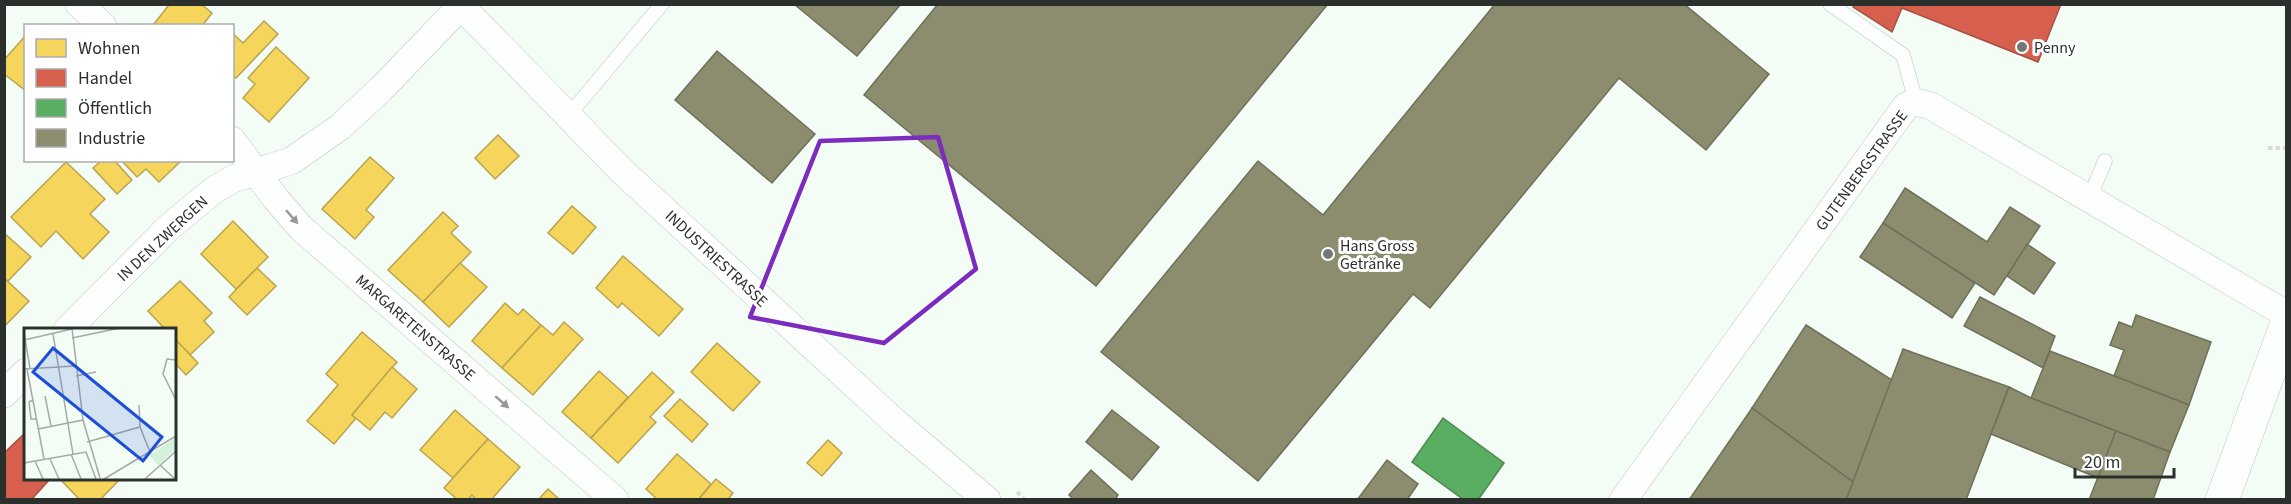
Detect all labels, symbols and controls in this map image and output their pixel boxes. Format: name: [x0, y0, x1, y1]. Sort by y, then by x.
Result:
legend: [24, 24, 234, 162]
text: Wohnen: [78, 36, 140, 61]
place label: Penny: [2034, 37, 2076, 59]
marker: Penny: [2015, 40, 2029, 54]
text: Handel: [78, 66, 132, 91]
text: Öffentlich: [78, 96, 152, 121]
street label: GUTENBERGSTRASSE: [1811, 106, 1913, 235]
text: Industrie: [78, 126, 145, 151]
street label: IN DEN ZWERGEN: [112, 191, 213, 287]
street label: INDUSTRIESTRASSE: [660, 205, 772, 312]
one-way arrow: [285, 210, 299, 225]
place label: Hans Gross Getränke: [1340, 235, 1415, 275]
marker: Hans Gross Getränke: [1321, 247, 1335, 261]
street label: MARGARETENSTRASSE: [351, 269, 480, 386]
inset map: [24, 328, 176, 480]
one-way arrow: [494, 395, 510, 408]
scale bar: [2075, 441, 2174, 479]
text: 20 m: [2084, 450, 2120, 475]

